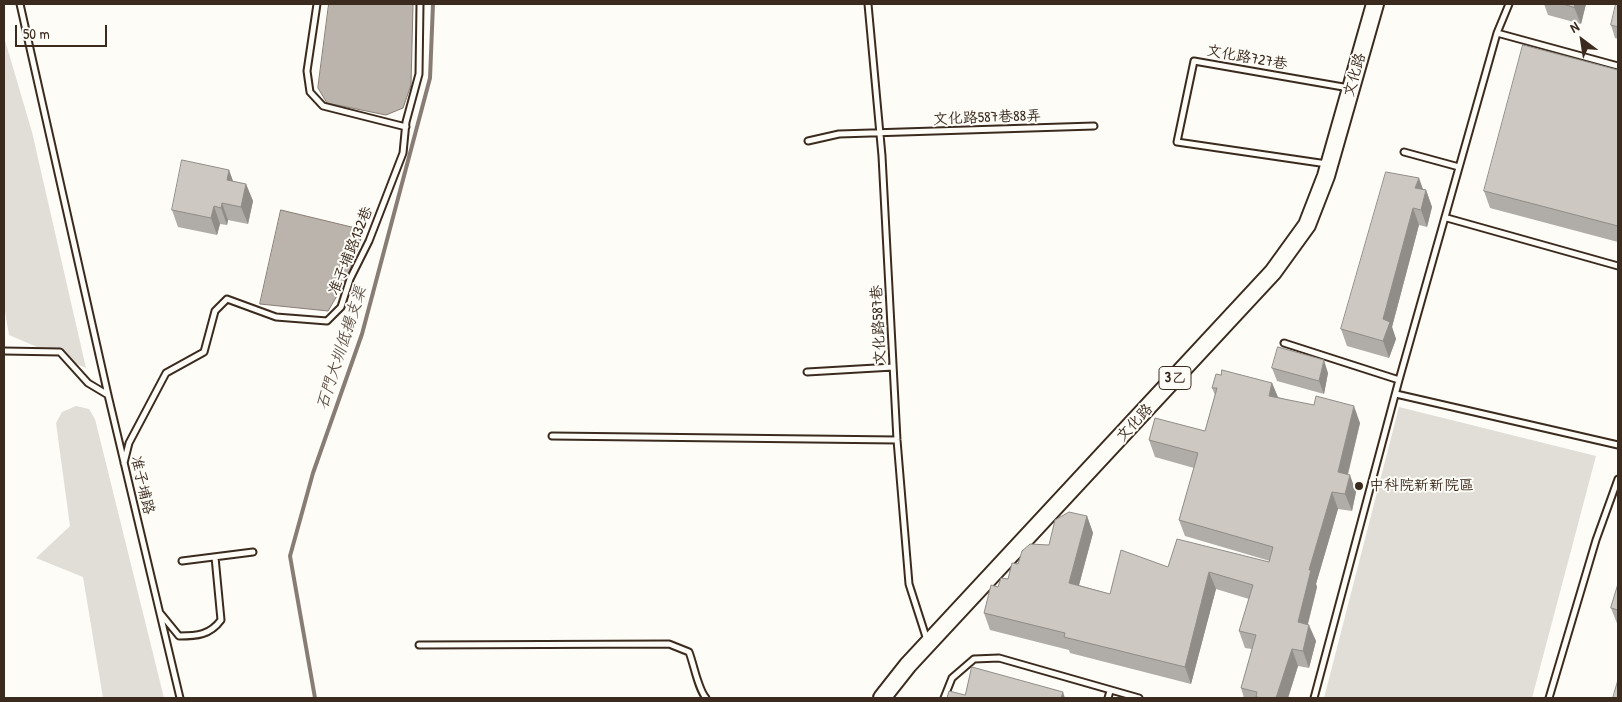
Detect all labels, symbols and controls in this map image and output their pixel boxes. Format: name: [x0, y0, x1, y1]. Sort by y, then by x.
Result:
scale bar: [18, 15, 110, 47]
north arrow: [1557, 15, 1607, 65]
text: N: [1566, 17, 1582, 37]
text: 50 m: [23, 23, 50, 44]
street label: 文化路727巷: [1205, 42, 1289, 74]
street label: 文化路: [1340, 51, 1370, 99]
street label: 文化路587巷88弄: [933, 107, 1041, 129]
street label: 准子埔路132巷: [325, 204, 377, 298]
water label: 石門大圳低揚支渠: [313, 284, 371, 412]
street label: 文化路587巷: [868, 284, 890, 366]
road number: 3乙: [1159, 366, 1191, 389]
street label: 文化路: [1113, 400, 1157, 446]
street label: 准子埔路: [126, 454, 158, 516]
place label: 中科院新新院區: [1369, 477, 1474, 495]
marker: 中科院新新院區: [1353, 480, 1365, 492]

